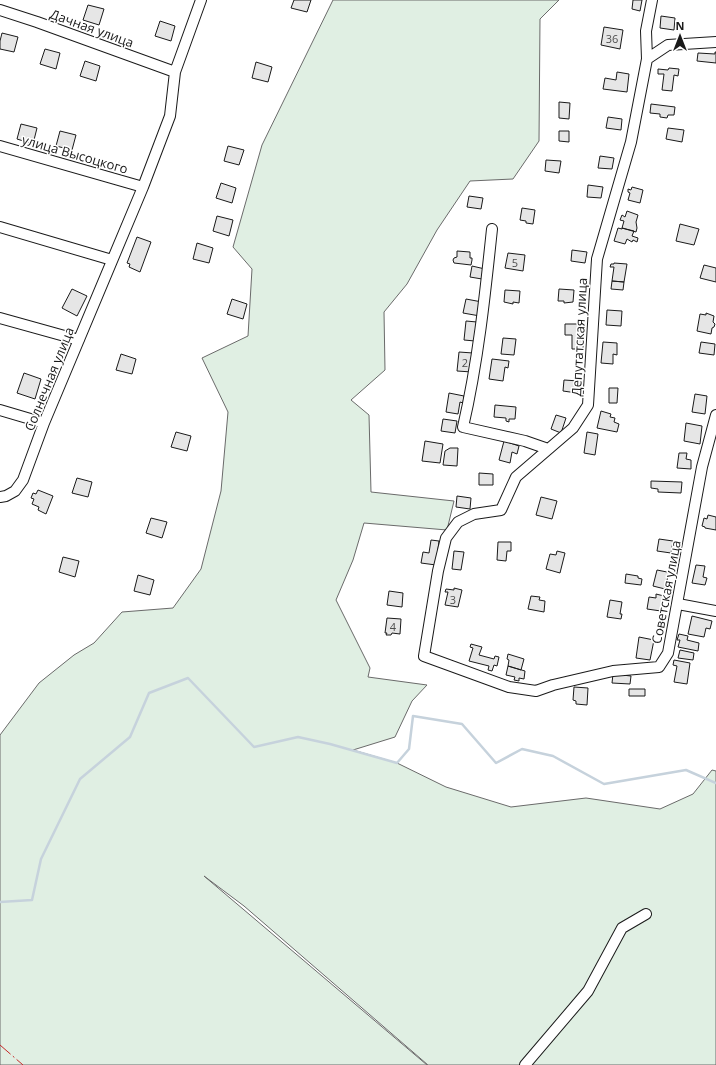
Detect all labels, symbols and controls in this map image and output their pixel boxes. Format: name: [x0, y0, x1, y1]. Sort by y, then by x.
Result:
street label: Дачная улица: [48, 5, 136, 51]
north arrow: [660, 16, 700, 56]
text: N: [676, 18, 684, 33]
house number: 36: [606, 31, 618, 46]
street label: улица Высоцкого: [20, 130, 130, 178]
house number: 5: [512, 255, 518, 270]
street label: Депутатская улица: [567, 277, 591, 397]
street label: Солнечная улица: [20, 324, 78, 434]
house number: 2: [462, 355, 468, 370]
street label: Советская улица: [647, 539, 685, 645]
house number: 3: [450, 592, 456, 607]
house number: 4: [390, 619, 397, 634]

